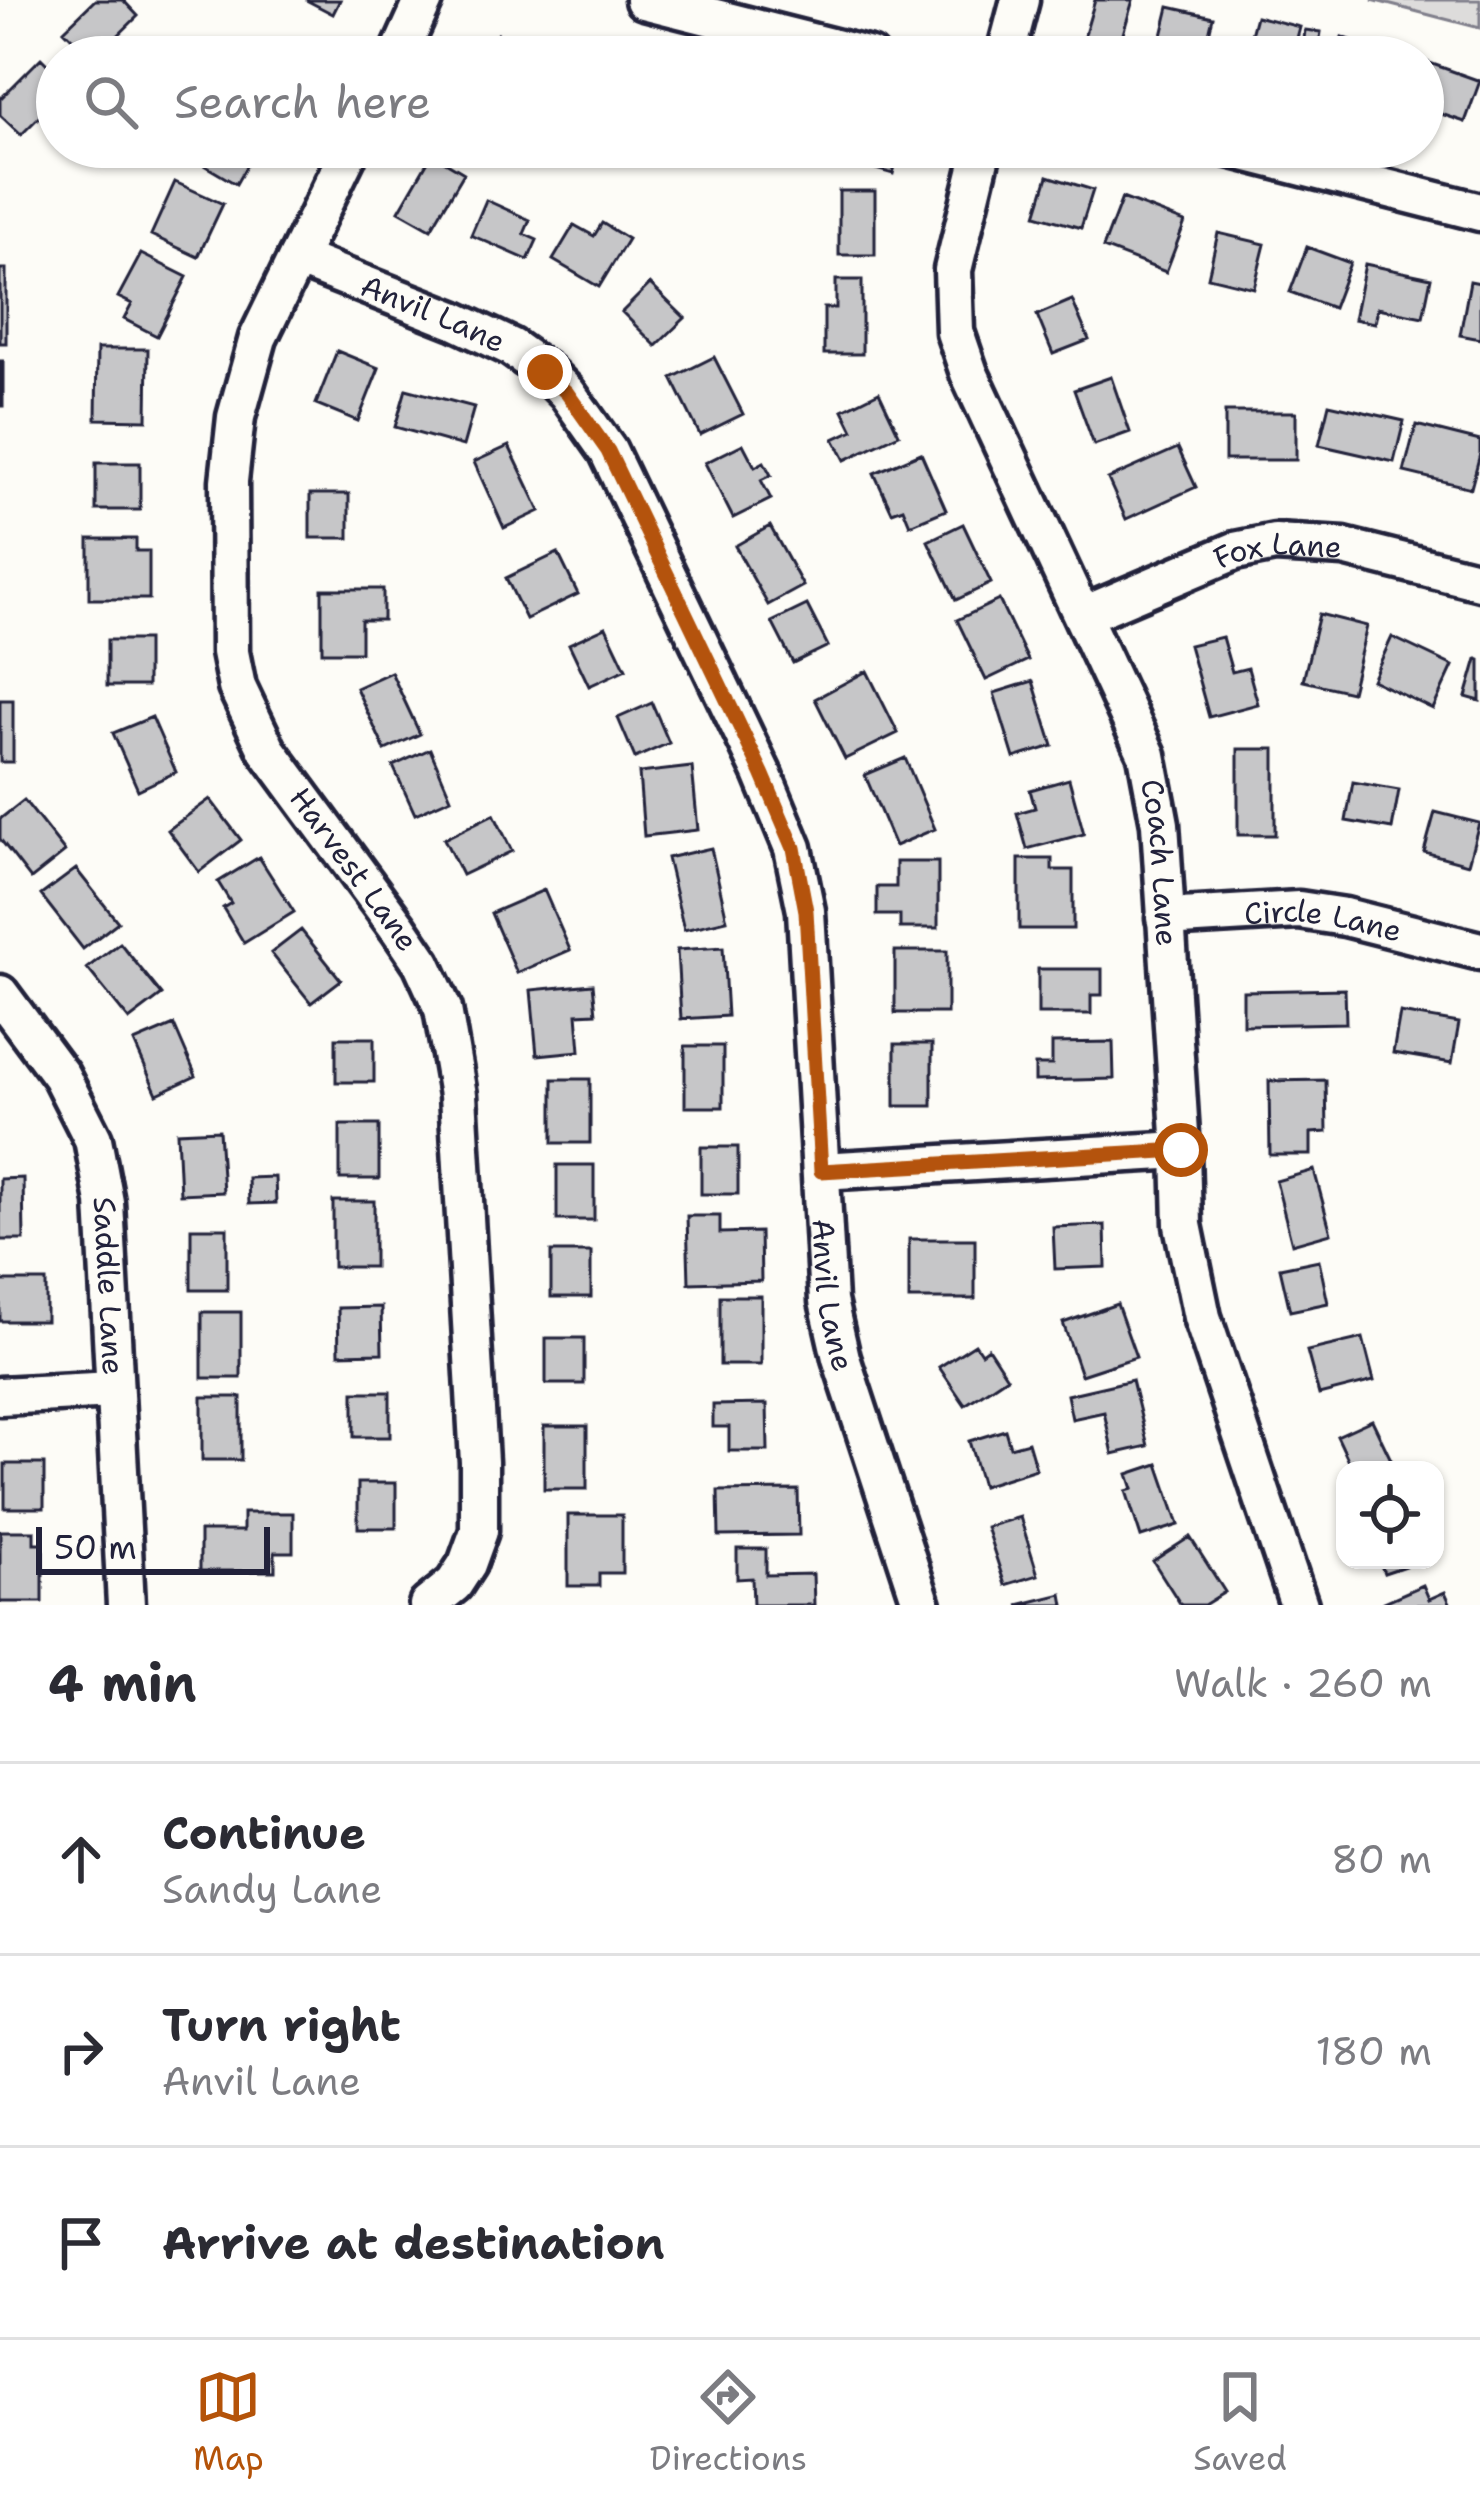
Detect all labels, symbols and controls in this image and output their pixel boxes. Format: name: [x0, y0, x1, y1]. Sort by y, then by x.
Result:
search box: [36, 36, 1444, 168]
icon: search: [78, 69, 144, 135]
text: Search here: [174, 72, 431, 132]
street label: Anvil Lane: [355, 265, 512, 362]
route end: [518, 345, 572, 399]
street label: Fox Lane: [1207, 522, 1343, 578]
street label: Coach Lane: [1131, 775, 1188, 947]
street label: Harvest Lane: [281, 779, 428, 959]
street label: Circle Lane: [1243, 889, 1406, 951]
route start: [1154, 1123, 1208, 1177]
street label: Saddle Lane: [84, 1196, 134, 1376]
street label: Anvil Lane: [803, 1218, 864, 1376]
map controls: [1336, 1461, 1444, 1569]
button: locate: [1336, 1461, 1444, 1569]
scale bar: [36, 1521, 270, 1574]
text: 50 m: [54, 1525, 137, 1570]
text: 4 min: [48, 1649, 197, 1717]
text: Walk · 260 m: [1174, 1657, 1432, 1709]
text: Continue: [162, 1803, 366, 1863]
icon: ahead: [48, 1826, 114, 1892]
text: 80 m: [1331, 1833, 1432, 1885]
text: Sandy Lane: [162, 1863, 382, 1915]
text: Turn right: [162, 1995, 401, 2055]
icon: right: [48, 2018, 114, 2084]
text: 180 m: [1316, 2025, 1432, 2077]
text: Anvil Lane: [162, 2055, 361, 2107]
icon: arrive: [48, 2210, 114, 2276]
text: Arrive at destination: [162, 2213, 665, 2273]
tab: Map: [193, 2364, 264, 2481]
tab: Directions: [650, 2364, 807, 2481]
tab: Saved: [1193, 2364, 1287, 2481]

